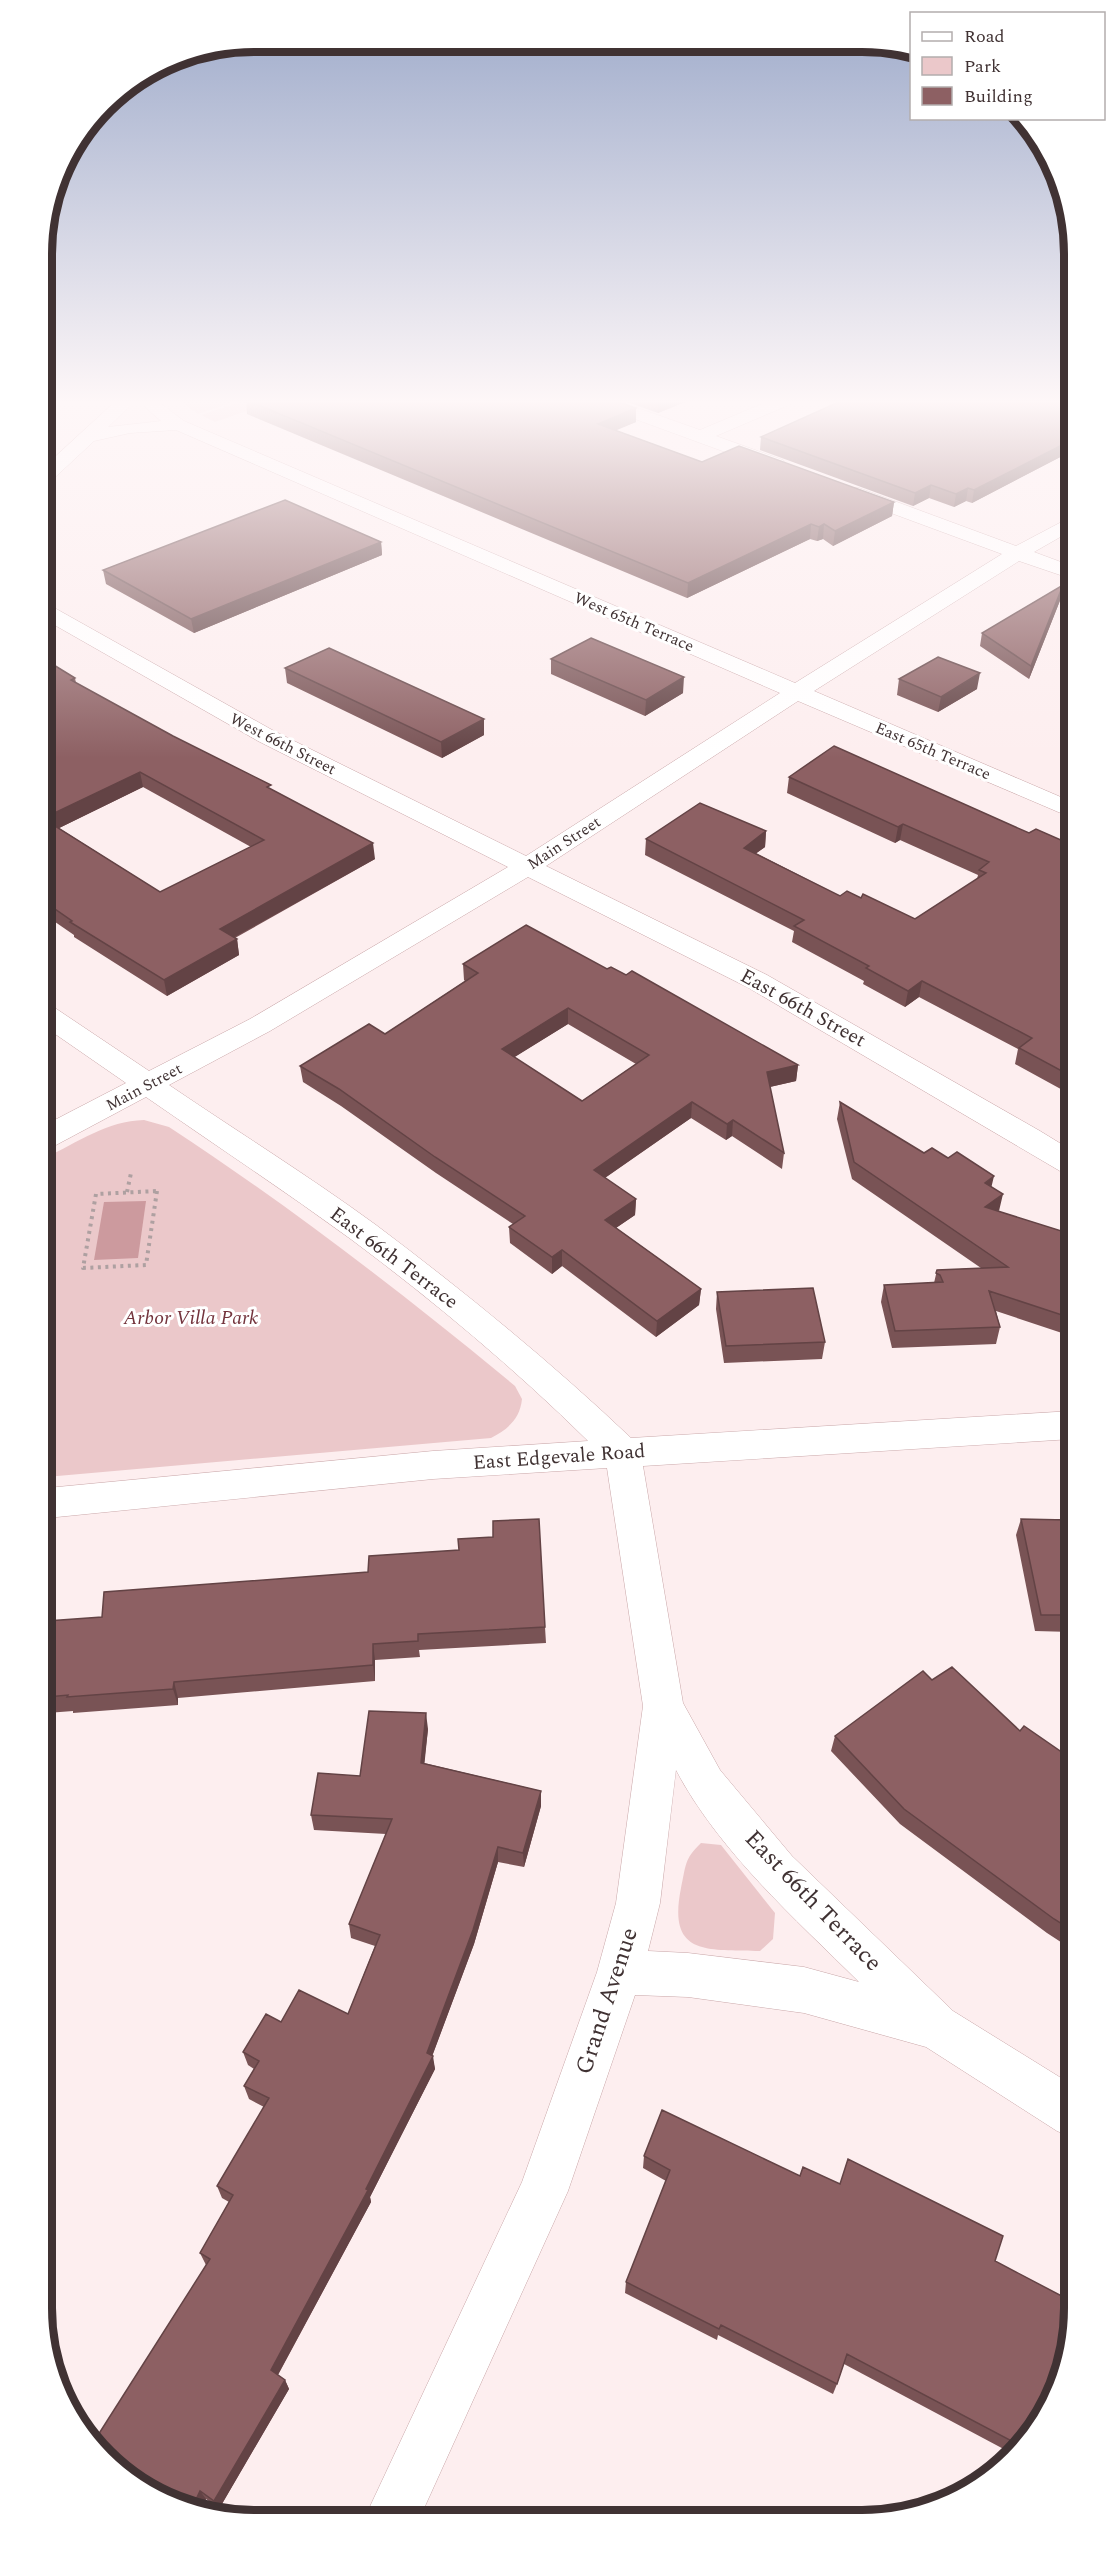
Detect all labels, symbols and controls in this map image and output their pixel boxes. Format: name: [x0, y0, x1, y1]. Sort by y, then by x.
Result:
legend: [910, 12, 1105, 120]
text: Road: [964, 23, 1005, 50]
text: Park: [964, 53, 1001, 80]
text: Building: [964, 83, 1033, 110]
street label: West 65th Terrace: [570, 586, 698, 658]
street label: West 66th Street: [226, 707, 341, 781]
street label: East 65th Terrace: [871, 716, 995, 786]
street label: Main Street: [522, 810, 606, 876]
street label: East 66th Street: [735, 961, 871, 1055]
street label: Main Street: [102, 1057, 187, 1117]
street label: East 66th Terrace: [323, 1200, 465, 1316]
park label: Arbor Villa Park: [123, 1303, 259, 1333]
street label: East Edgevale Road: [472, 1436, 646, 1478]
street label: East 66th Terrace: [736, 1822, 890, 1980]
street label: Grand Avenue: [566, 1923, 648, 2079]

